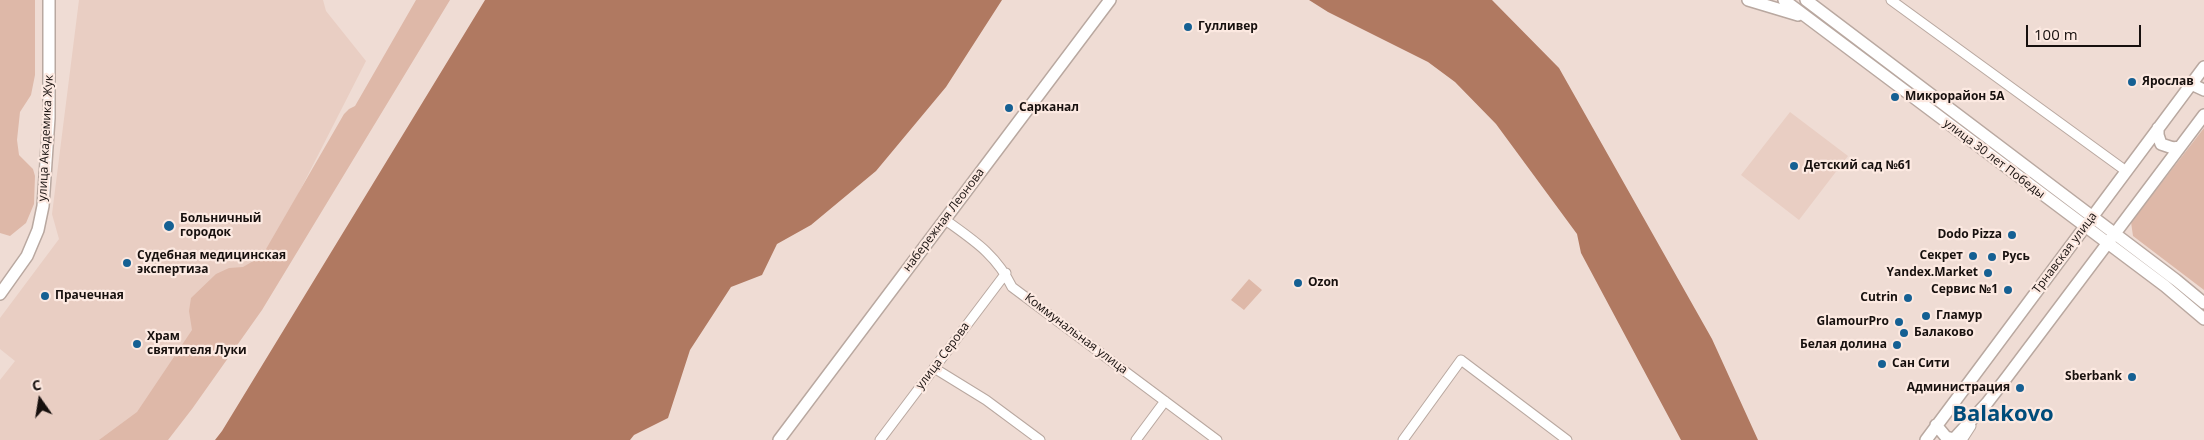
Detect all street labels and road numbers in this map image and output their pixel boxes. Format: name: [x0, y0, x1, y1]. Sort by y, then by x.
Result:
street label: улица Академика Жук: [35, 74, 57, 202]
street label: улица 30 лет Победы: [1941, 116, 2047, 202]
street label: набережная Леонова: [900, 165, 988, 275]
street label: Трнавская улица: [2030, 209, 2100, 297]
street label: Коммунальная улица: [1022, 291, 1130, 377]
street label: улица Серова: [913, 320, 973, 392]

